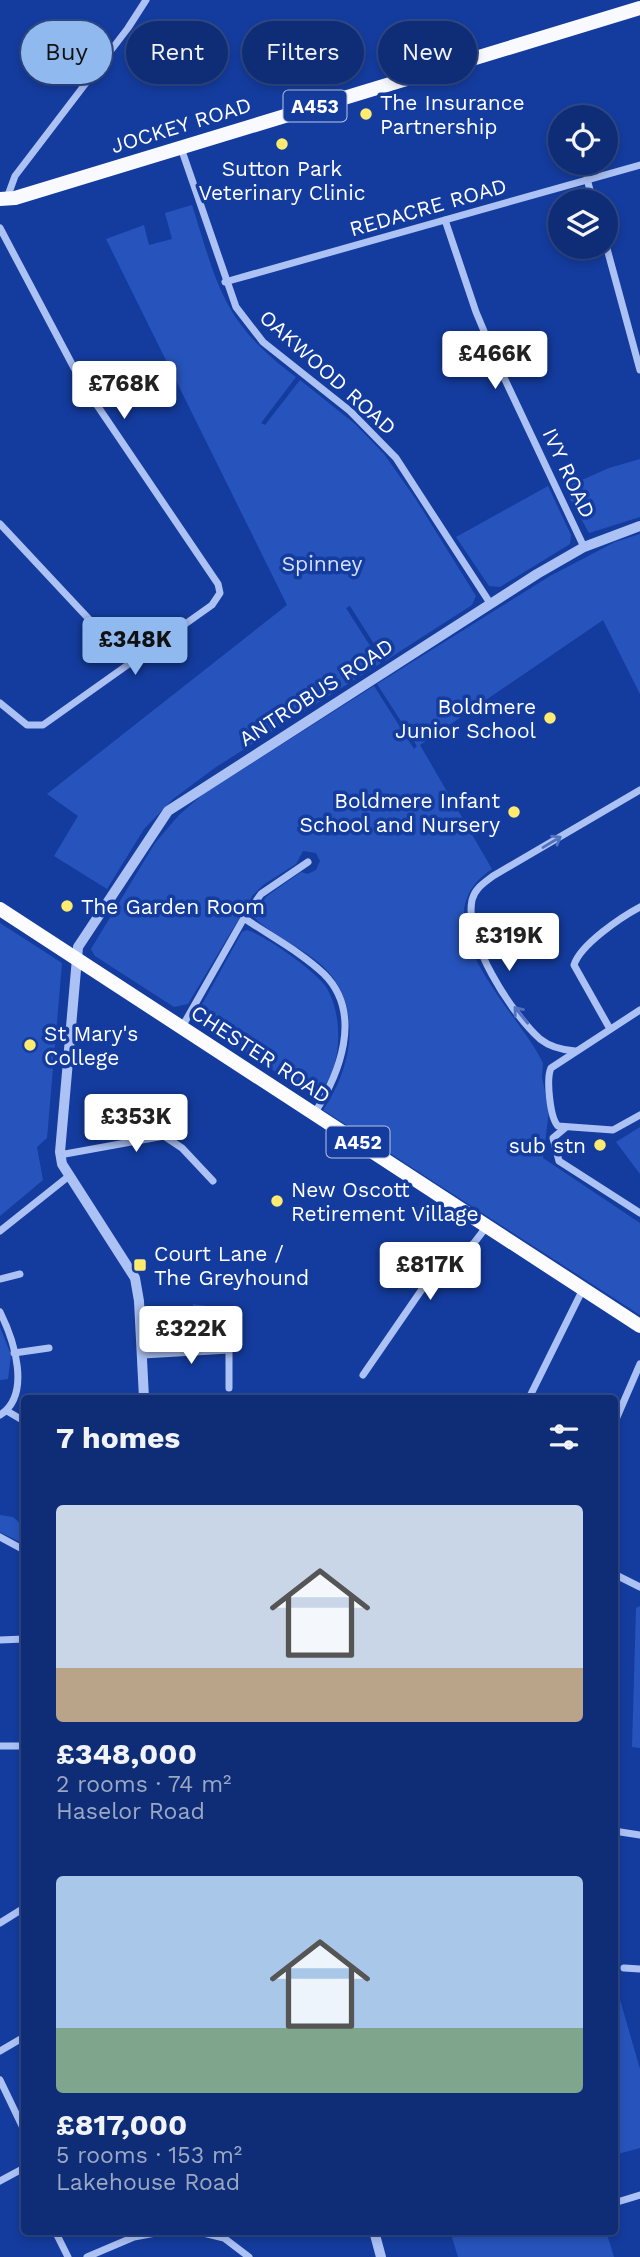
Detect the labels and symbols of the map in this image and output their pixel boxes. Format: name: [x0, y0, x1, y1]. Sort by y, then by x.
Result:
road number: A453: [284, 90, 346, 122]
place label: The Insurance Partnership: [380, 90, 525, 139]
street label: JOCKEY ROAD: [108, 92, 254, 158]
marker: The Insurance Partnership: [358, 106, 374, 122]
marker: Sutton Park Veterinary Clinic: [274, 136, 290, 152]
place label: Sutton Park Veterinary Clinic: [198, 156, 366, 205]
street label: REDACRE ROAD: [346, 173, 510, 241]
street label: OAKWOOD ROAD: [255, 304, 401, 440]
pin: £466K: [446, 332, 544, 391]
pin: £768K: [75, 362, 173, 421]
street label: IVY ROAD: [537, 424, 601, 522]
park label: Spinney: [282, 551, 362, 576]
pin: £348K: [86, 618, 184, 677]
street label: ANTROBUS ROAD: [234, 633, 398, 751]
place label: Boldmere Junior School: [395, 694, 537, 743]
marker: Boldmere Junior School: [542, 710, 558, 726]
place label: Boldmere Infant School and Nursery: [300, 788, 500, 837]
marker: Boldmere Infant School and Nursery: [506, 804, 522, 820]
one-way arrow: [542, 834, 562, 848]
place label: The Garden Room: [81, 894, 265, 919]
marker: The Garden Room: [59, 898, 75, 914]
pin: £319K: [460, 914, 558, 973]
street label: CHESTER ROAD: [187, 1000, 335, 1108]
one-way arrow: [513, 1007, 529, 1025]
place label: St Mary's College: [44, 1021, 138, 1070]
marker: St Mary's College: [22, 1037, 38, 1053]
pin: £353K: [87, 1094, 185, 1154]
road number: A452: [326, 1126, 390, 1158]
place label: sub stn: [509, 1133, 586, 1158]
marker: sub stn: [592, 1137, 608, 1153]
place label: New Oscott Retirement Village: [291, 1177, 479, 1226]
marker: New Oscott Retirement Village: [269, 1193, 285, 1209]
place label: Court Lane / The Greyhound: [154, 1241, 309, 1290]
pin: £817K: [381, 1242, 479, 1302]
marker: Court Lane / The Greyhound: [132, 1257, 148, 1273]
pin: £322K: [142, 1306, 240, 1366]

